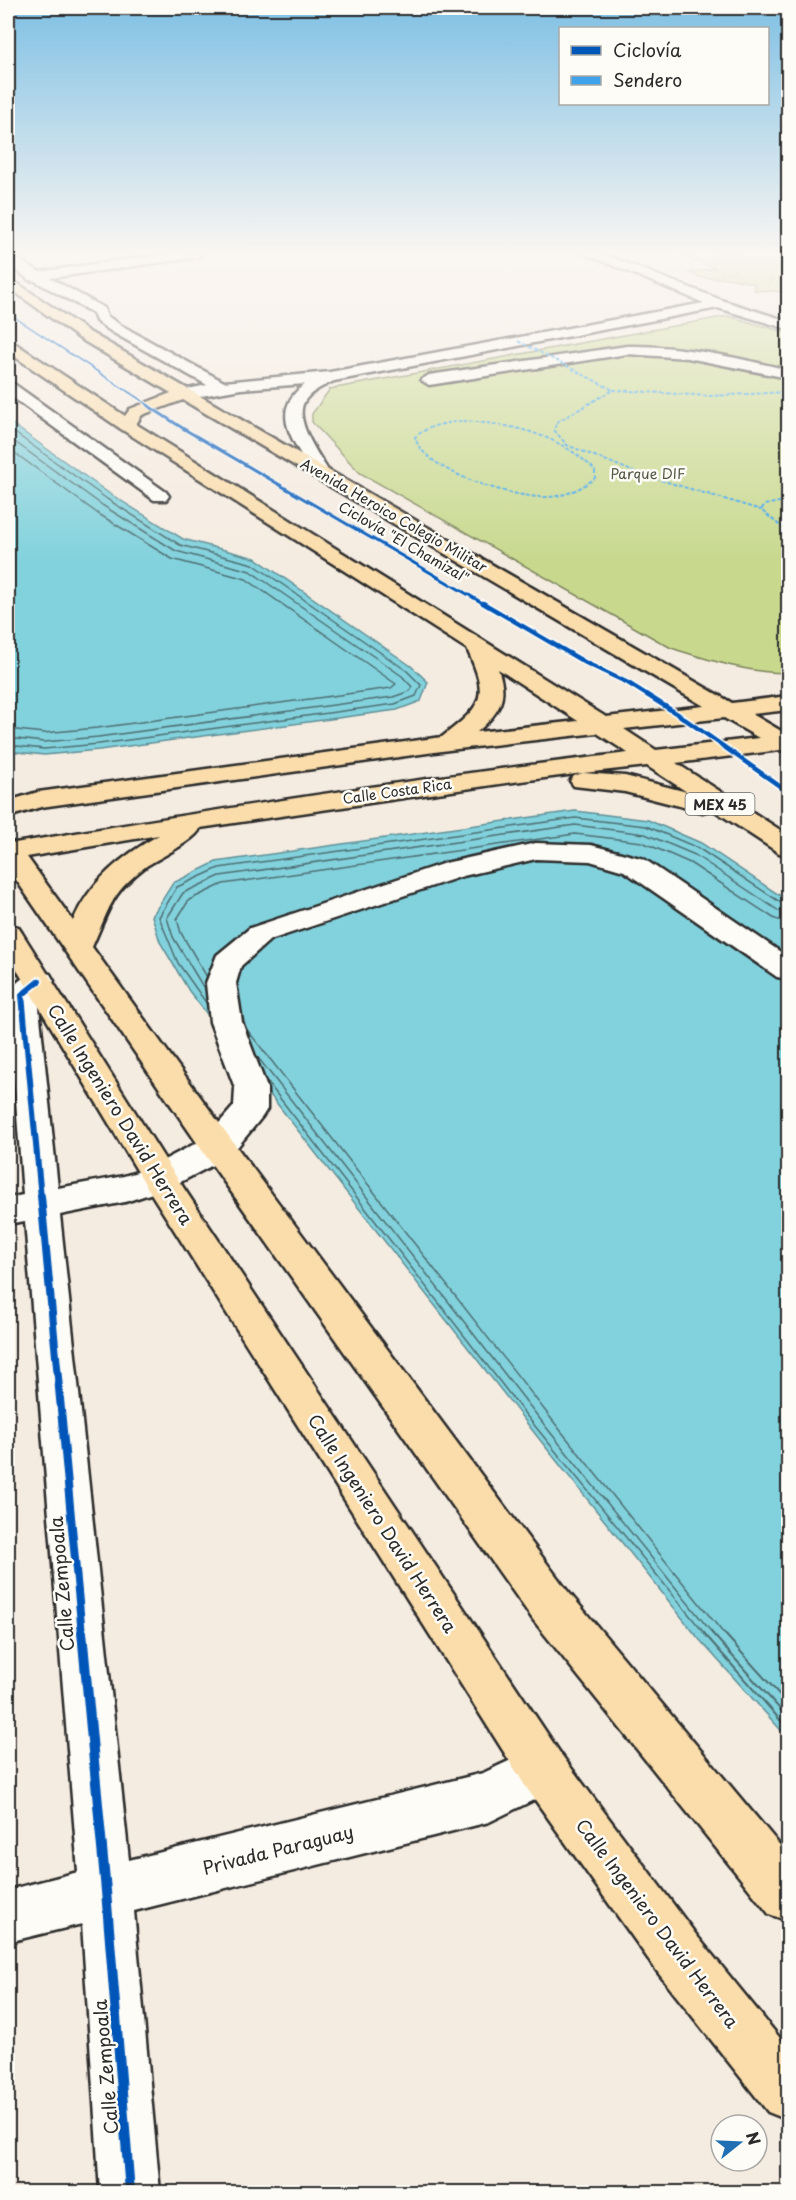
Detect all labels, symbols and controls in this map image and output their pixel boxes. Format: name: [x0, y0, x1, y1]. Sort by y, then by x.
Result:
legend: [559, 27, 769, 105]
text: Ciclovía: [613, 36, 682, 63]
text: Sendero: [613, 66, 682, 93]
street label: Avenida Heroico Colegio Militar: [297, 453, 492, 577]
park label: Parque DIF: [611, 463, 685, 484]
street label: Ciclovía "El Chamizal": [335, 496, 473, 588]
street label: Calle Costa Rica: [341, 773, 453, 809]
road number: MEX 45: [686, 793, 754, 815]
street label: Calle Ingeniero David Herrera: [42, 998, 200, 1230]
street label: Calle Ingeniero David Herrera: [302, 1408, 464, 1638]
street label: Calle Zempoala: [42, 1515, 80, 1653]
street label: Calle Ingeniero David Herrera: [570, 1813, 746, 2033]
street label: Privada Paraguay: [200, 1817, 356, 1881]
street label: Calle Zempoala: [86, 1998, 124, 2136]
north arrow: [709, 2113, 769, 2173]
text: N: [741, 2128, 768, 2148]

